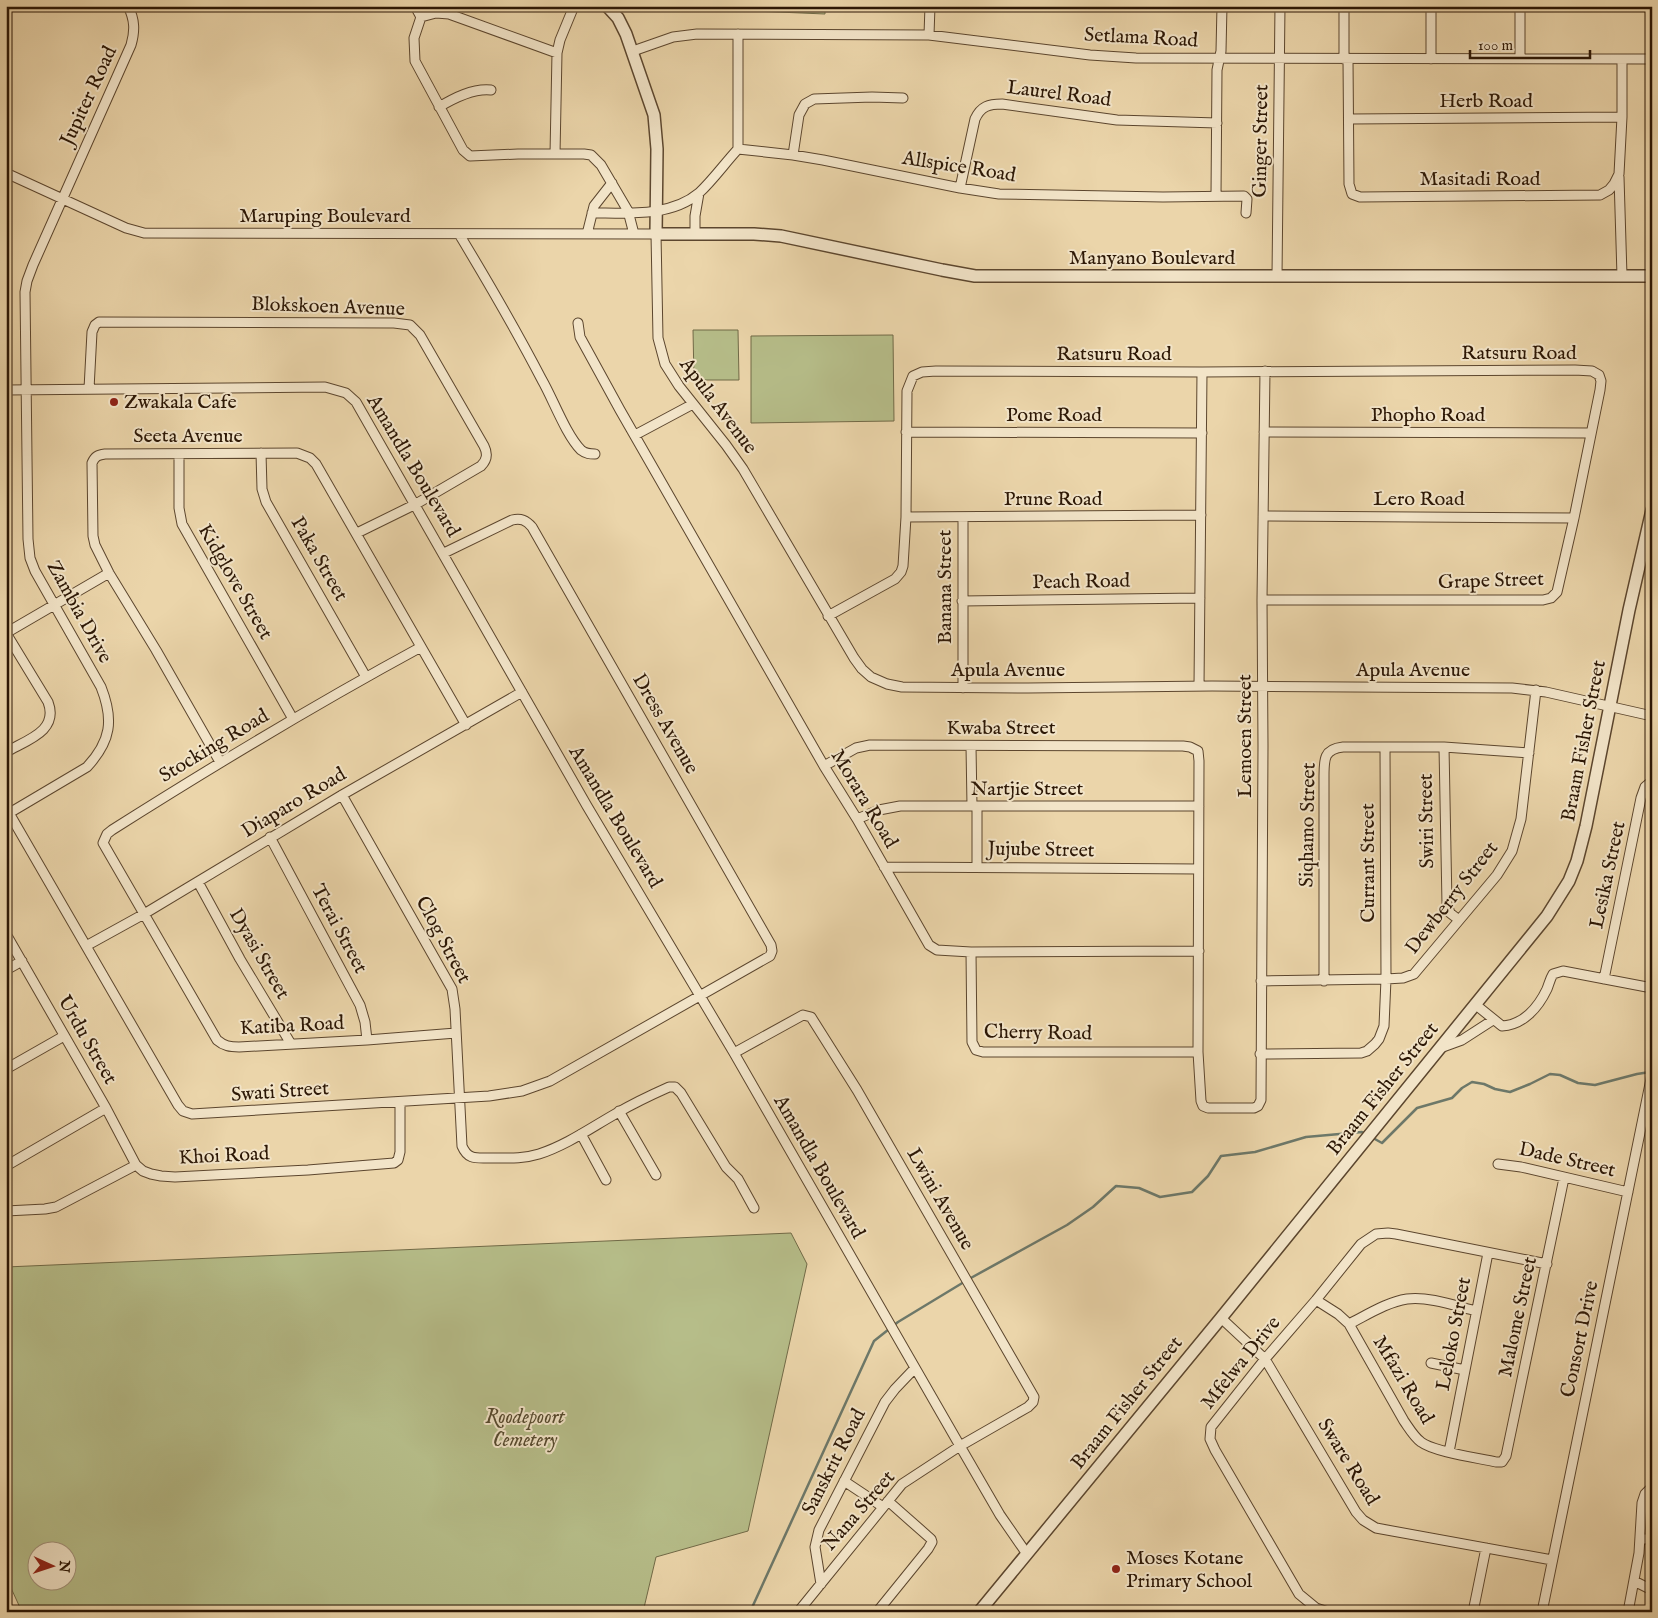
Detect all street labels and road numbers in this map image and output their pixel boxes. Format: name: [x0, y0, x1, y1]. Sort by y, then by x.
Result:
street label: Setlama Road: [1083, 23, 1199, 53]
street label: Jupiter Road: [54, 42, 123, 152]
street label: Laurel Road: [1005, 75, 1113, 113]
street label: Ginger Street: [1248, 84, 1274, 198]
street label: Herb Road: [1439, 89, 1533, 114]
street label: Allspice Road: [899, 146, 1018, 188]
street label: Masitadi Road: [1420, 167, 1541, 192]
street label: Maruping Boulevard: [239, 204, 411, 229]
street label: Manyano Boulevard: [1069, 246, 1236, 271]
street label: Blokskoen Avenue: [251, 292, 405, 322]
street label: Ratsuru Road: [1461, 341, 1577, 366]
street label: Ratsuru Road: [1056, 342, 1172, 367]
street label: Apula Avenue: [673, 352, 762, 459]
street label: Amandla Boulevard: [360, 389, 466, 542]
street label: Pome Road: [1006, 403, 1102, 428]
street label: Phopho Road: [1371, 403, 1486, 428]
street label: Seeta Avenue: [133, 424, 243, 449]
street label: Prune Road: [1004, 487, 1103, 512]
street label: Lero Road: [1373, 487, 1465, 512]
street label: Paka Street: [285, 512, 353, 606]
street label: Kidglove Street: [192, 520, 278, 644]
street label: Banana Street: [933, 530, 958, 644]
street label: Zambia Drive: [41, 556, 117, 668]
street label: Grape Street: [1438, 567, 1545, 595]
street label: Peach Road: [1032, 569, 1131, 595]
street label: Apula Avenue: [950, 658, 1065, 683]
street label: Apula Avenue: [1355, 658, 1470, 683]
street label: Braam Fisher Street: [1556, 658, 1612, 824]
street label: Dress Avenue: [626, 669, 704, 779]
street label: Lemoen Street: [1233, 674, 1258, 798]
street label: Stocking Road: [155, 703, 274, 789]
street label: Kwaba Street: [946, 716, 1056, 741]
street label: Amandla Boulevard: [562, 740, 668, 893]
street label: Morara Road: [825, 745, 903, 853]
street label: Diaparo Road: [237, 762, 351, 844]
street label: Siqhamo Street: [1294, 762, 1322, 888]
street label: Swiri Street: [1414, 773, 1440, 869]
street label: Nartjie Street: [971, 777, 1084, 802]
street label: Currant Street: [1356, 803, 1381, 923]
street label: Lesika Street: [1584, 819, 1632, 931]
street label: Dewberry Street: [1400, 836, 1504, 960]
street label: Jujube Street: [985, 837, 1095, 863]
street label: Terai Street: [305, 880, 373, 978]
street label: Clog Street: [410, 892, 476, 988]
street label: Dyasi Street: [223, 904, 295, 1004]
street label: Urdu Street: [51, 991, 123, 1089]
street label: Katiba Road: [239, 1011, 345, 1041]
street label: Braam Fisher Street: [1322, 1017, 1444, 1161]
street label: Cherry Road: [984, 1020, 1093, 1046]
street label: Swati Street: [230, 1076, 330, 1108]
street label: Amandla Boulevard: [767, 1090, 870, 1244]
street label: Dade Street: [1516, 1137, 1618, 1183]
street label: Khoi Road: [178, 1141, 270, 1171]
street label: Lwini Avenue: [901, 1143, 979, 1255]
street label: Malome Street: [1493, 1255, 1543, 1379]
street label: Leloko Street: [1431, 1275, 1477, 1393]
street label: Consort Drive: [1555, 1278, 1605, 1400]
street label: Mfelwa Drive: [1196, 1311, 1286, 1415]
street label: Braam Fisher Street: [1066, 1331, 1188, 1475]
street label: Mfazi Road: [1367, 1331, 1439, 1429]
street label: Sanskrit Road: [796, 1404, 872, 1520]
street label: Sware Road: [1311, 1414, 1385, 1510]
street label: Nana Street: [817, 1465, 901, 1556]

